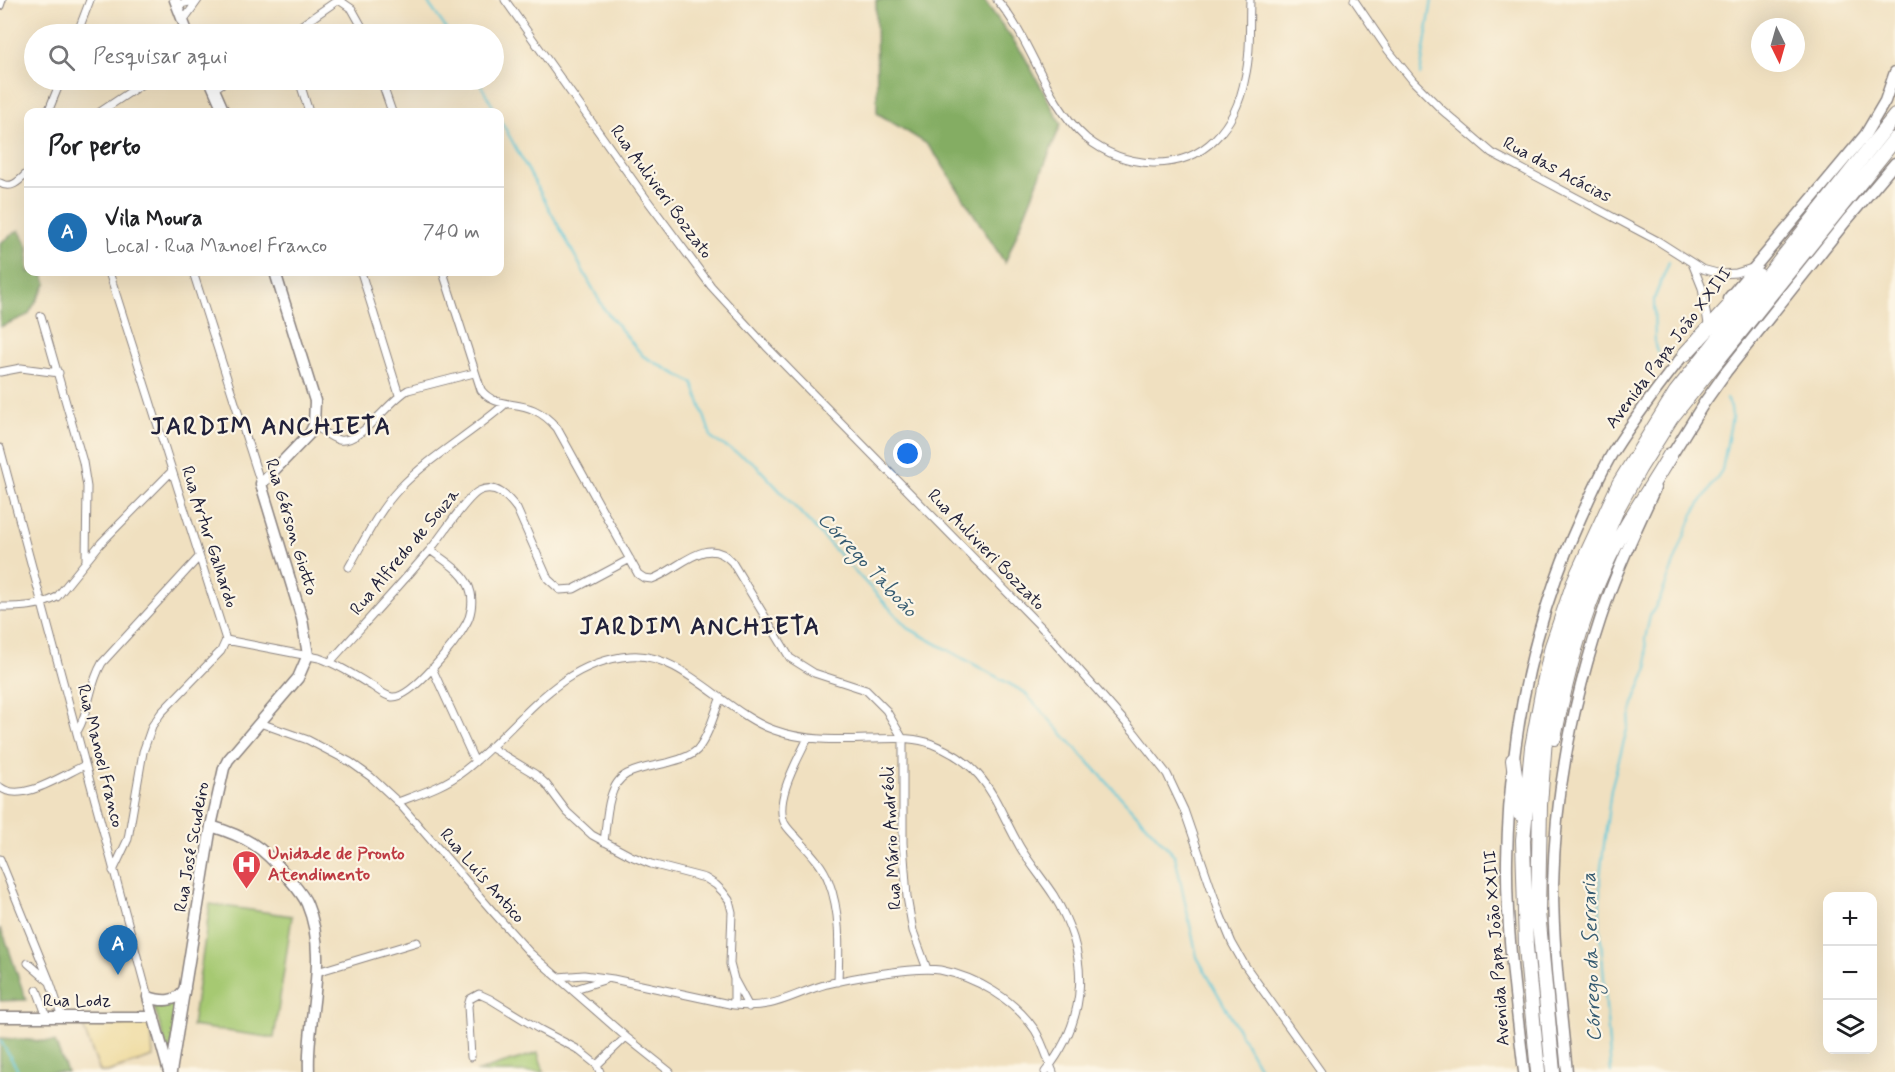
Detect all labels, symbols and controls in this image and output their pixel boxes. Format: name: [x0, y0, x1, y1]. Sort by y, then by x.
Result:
north arrow: [1751, 18, 1805, 72]
search box: [24, 24, 504, 90]
icon: search: [45, 41, 78, 74]
text: Pesquisar aqui: [93, 43, 228, 71]
street label: Rua Aulivieri Bozzato: [604, 120, 718, 264]
text: Por perto: [48, 130, 141, 164]
street label: Rua das Acácias: [1498, 131, 1616, 209]
text: Vila Moura: [105, 205, 202, 233]
text: A: [61, 219, 74, 246]
text: 740 m: [422, 219, 480, 246]
text: Local · Rua Manoel Franco: [105, 233, 327, 260]
street label: Avenida Papa João XXIII: [1600, 262, 1738, 434]
district label: JARDIM ANCHIETA: [150, 412, 392, 443]
your location: [893, 439, 922, 468]
street label: Rua Gérson Giotto: [259, 456, 323, 598]
street label: Rua Artur Galhardo: [175, 463, 243, 611]
street label: Rua Alfredo de Souza: [345, 483, 465, 621]
street label: Rua Aulivieri Bozzato: [922, 484, 1050, 616]
water label: Córrego Taboão: [810, 507, 923, 625]
district label: JARDIM ANCHIETA: [579, 612, 821, 643]
street label: Rua Manoel Franco: [71, 682, 129, 830]
street label: Rua Mário Andréoli: [876, 765, 908, 911]
street label: Rua José Scudeiro: [169, 780, 215, 914]
street label: Rua Luís Antico: [434, 823, 530, 929]
place label: Unidade de Pronto Atendimento: [268, 842, 405, 887]
hospital icon: Unidade de Pronto Atendimento: [231, 848, 263, 890]
street label: Avenida Papa João XXIII: [1478, 849, 1516, 1047]
water label: Córrego da Serraria: [1576, 872, 1610, 1042]
map controls: [1823, 892, 1877, 1054]
button: +: [1823, 892, 1877, 946]
pin: A: [98, 926, 138, 975]
button: −: [1823, 946, 1877, 1000]
street label: Rua Lodz: [43, 989, 111, 1013]
button: layers: [1823, 1000, 1877, 1054]

